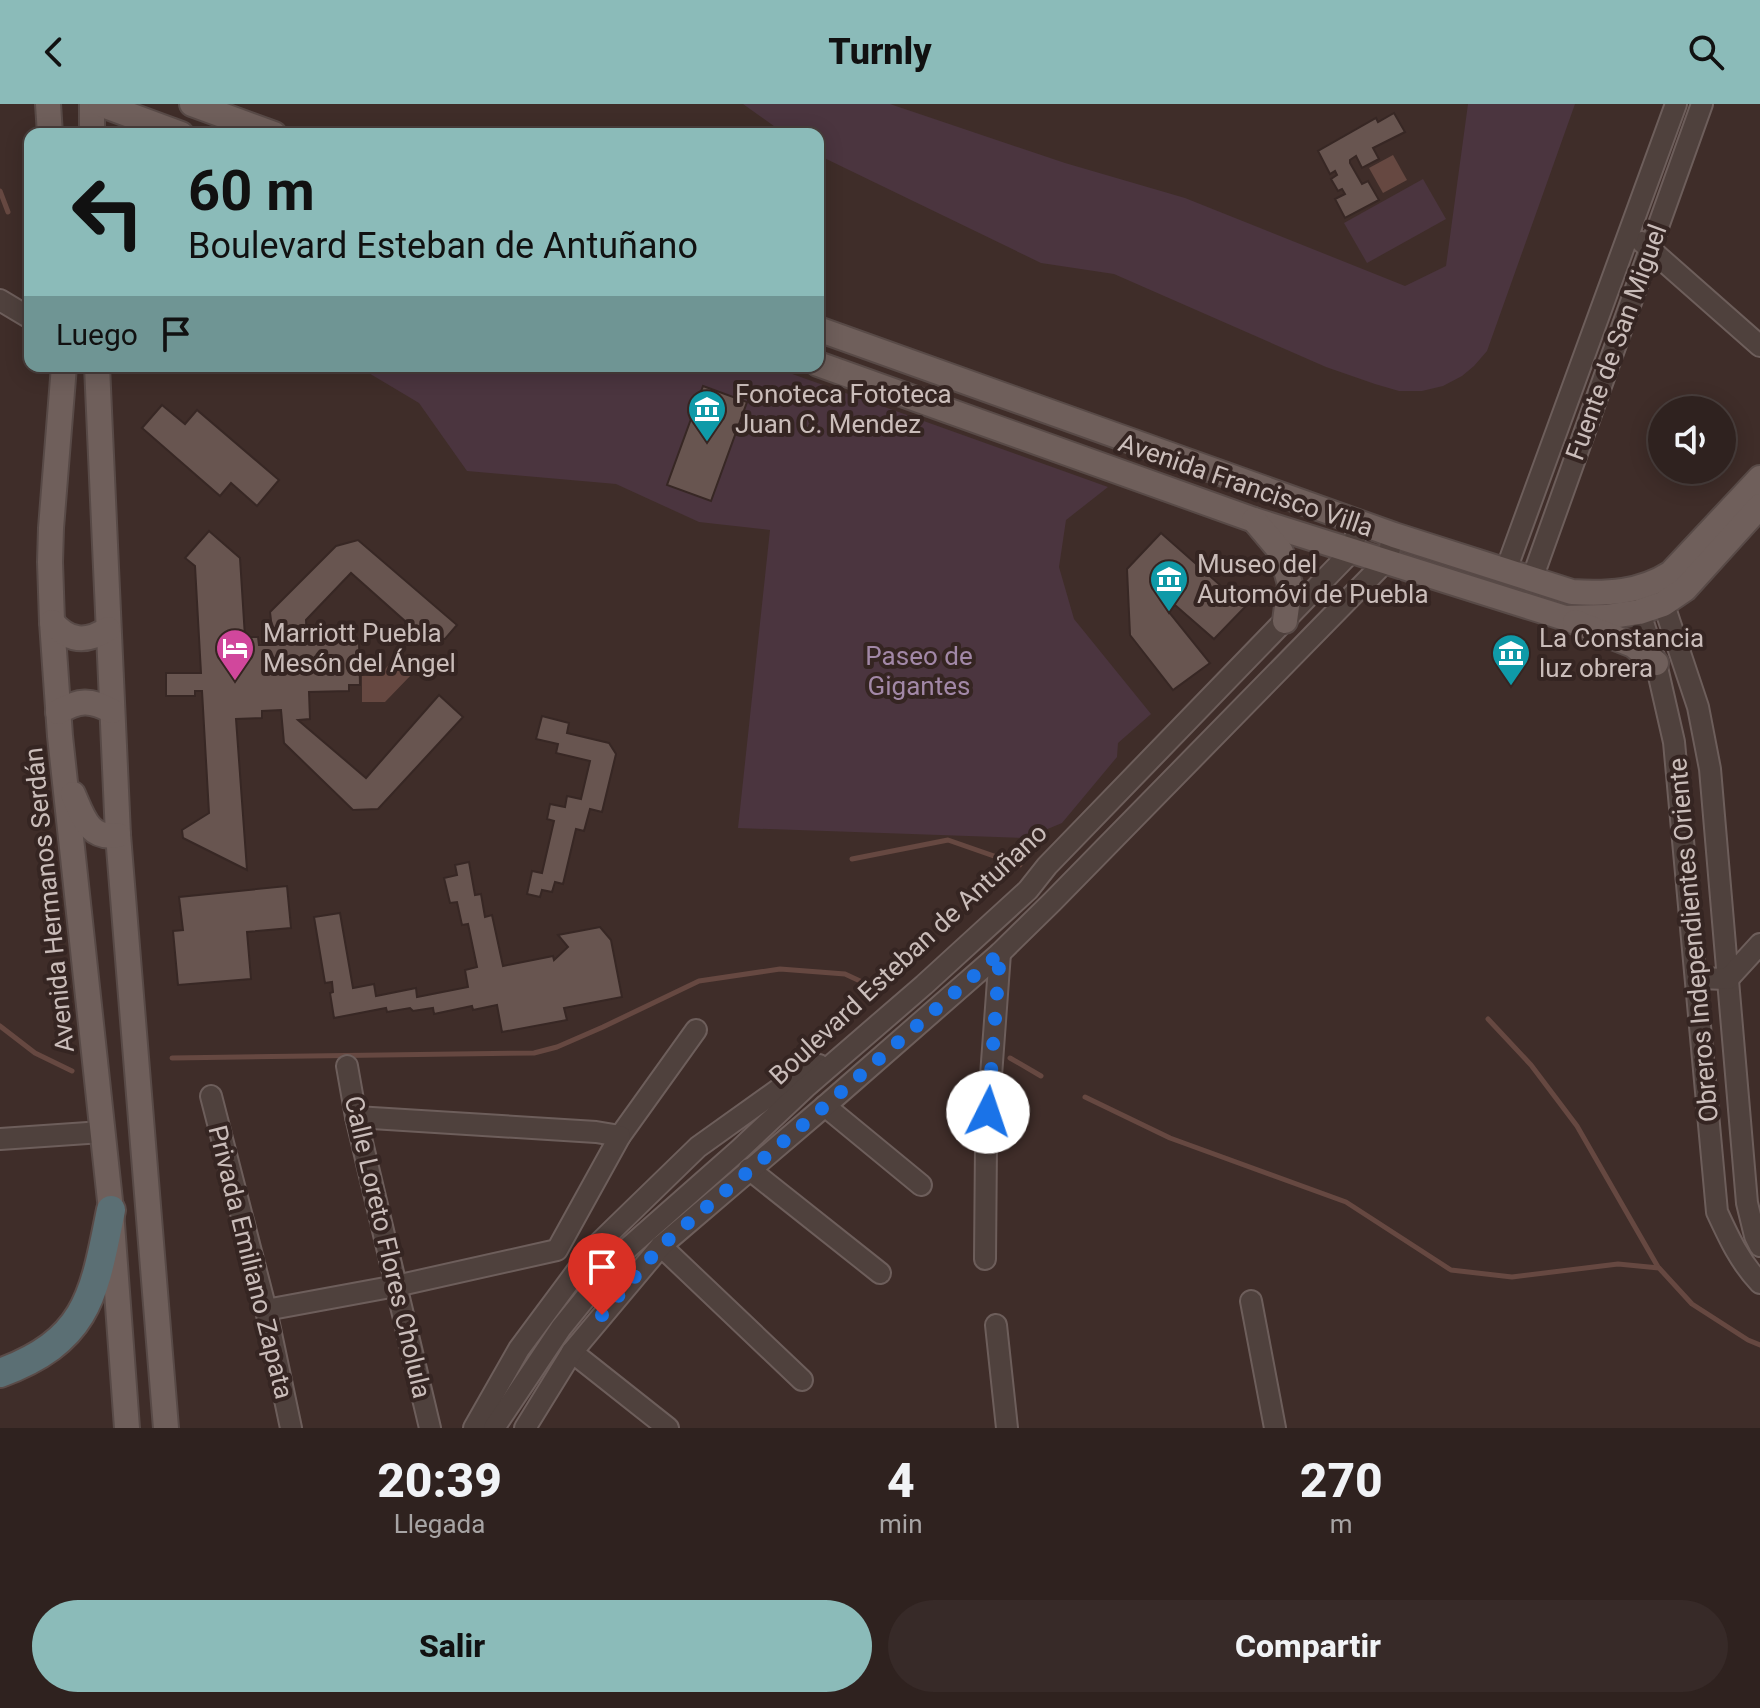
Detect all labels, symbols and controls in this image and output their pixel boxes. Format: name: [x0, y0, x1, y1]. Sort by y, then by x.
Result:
icon: back: [32, 30, 76, 74]
icon: search: [1684, 30, 1728, 74]
text: Turnly: [828, 31, 932, 73]
text: 60 m: [188, 158, 315, 224]
icon: left: [56, 160, 160, 264]
street label: Fuente de San Miguel: [1559, 220, 1673, 464]
text: Boulevard Esteban de Antuñano: [188, 225, 698, 267]
icon: arrive: [154, 312, 198, 356]
text: Luego: [56, 317, 138, 352]
place label: Fonoteca Fototeca Juan C. Mendez: [735, 379, 952, 439]
museum icon: Fonoteca Fototeca Juan C. Mendez: [686, 388, 728, 443]
map controls: [1648, 396, 1736, 484]
button: sound: [1648, 396, 1736, 484]
street label: Avenida Francisco Villa: [1115, 427, 1377, 543]
place label: Museo del Automóvi de Puebla: [1197, 549, 1429, 609]
museum icon: Museo del Automóvi de Puebla: [1148, 558, 1190, 613]
place label: Marriott Puebla Mesón del Ángel: [263, 618, 456, 678]
place label: La Constancia luz obrera: [1539, 623, 1704, 683]
hotel icon: Marriott Puebla Mesón del Ángel: [214, 627, 256, 682]
museum icon: La Constancia luz obrera: [1490, 632, 1532, 687]
park label: Paseo de Gigantes: [865, 641, 973, 701]
street label: Avenida Hermanos Serdán: [18, 746, 80, 1054]
street label: Obreros Independientes Oriente: [1662, 757, 1724, 1123]
street label: Boulevard Esteban de Antuñano: [763, 817, 1053, 1091]
position arrow: [946, 1070, 1030, 1154]
street label: Calle Loreto Flores Cholula: [339, 1093, 437, 1401]
street label: Privada Emiliano Zapata: [202, 1122, 300, 1402]
pin: [568, 1233, 636, 1315]
icon: arrive: [580, 1245, 624, 1289]
text: 20:39: [377, 1452, 502, 1509]
text: 4: [887, 1452, 915, 1509]
text: 270: [1300, 1452, 1383, 1509]
text: Llegada: [394, 1509, 485, 1539]
text: min: [879, 1509, 923, 1539]
text: m: [1330, 1509, 1353, 1539]
button: Salir: [32, 1600, 872, 1692]
button: Compartir: [888, 1600, 1728, 1692]

